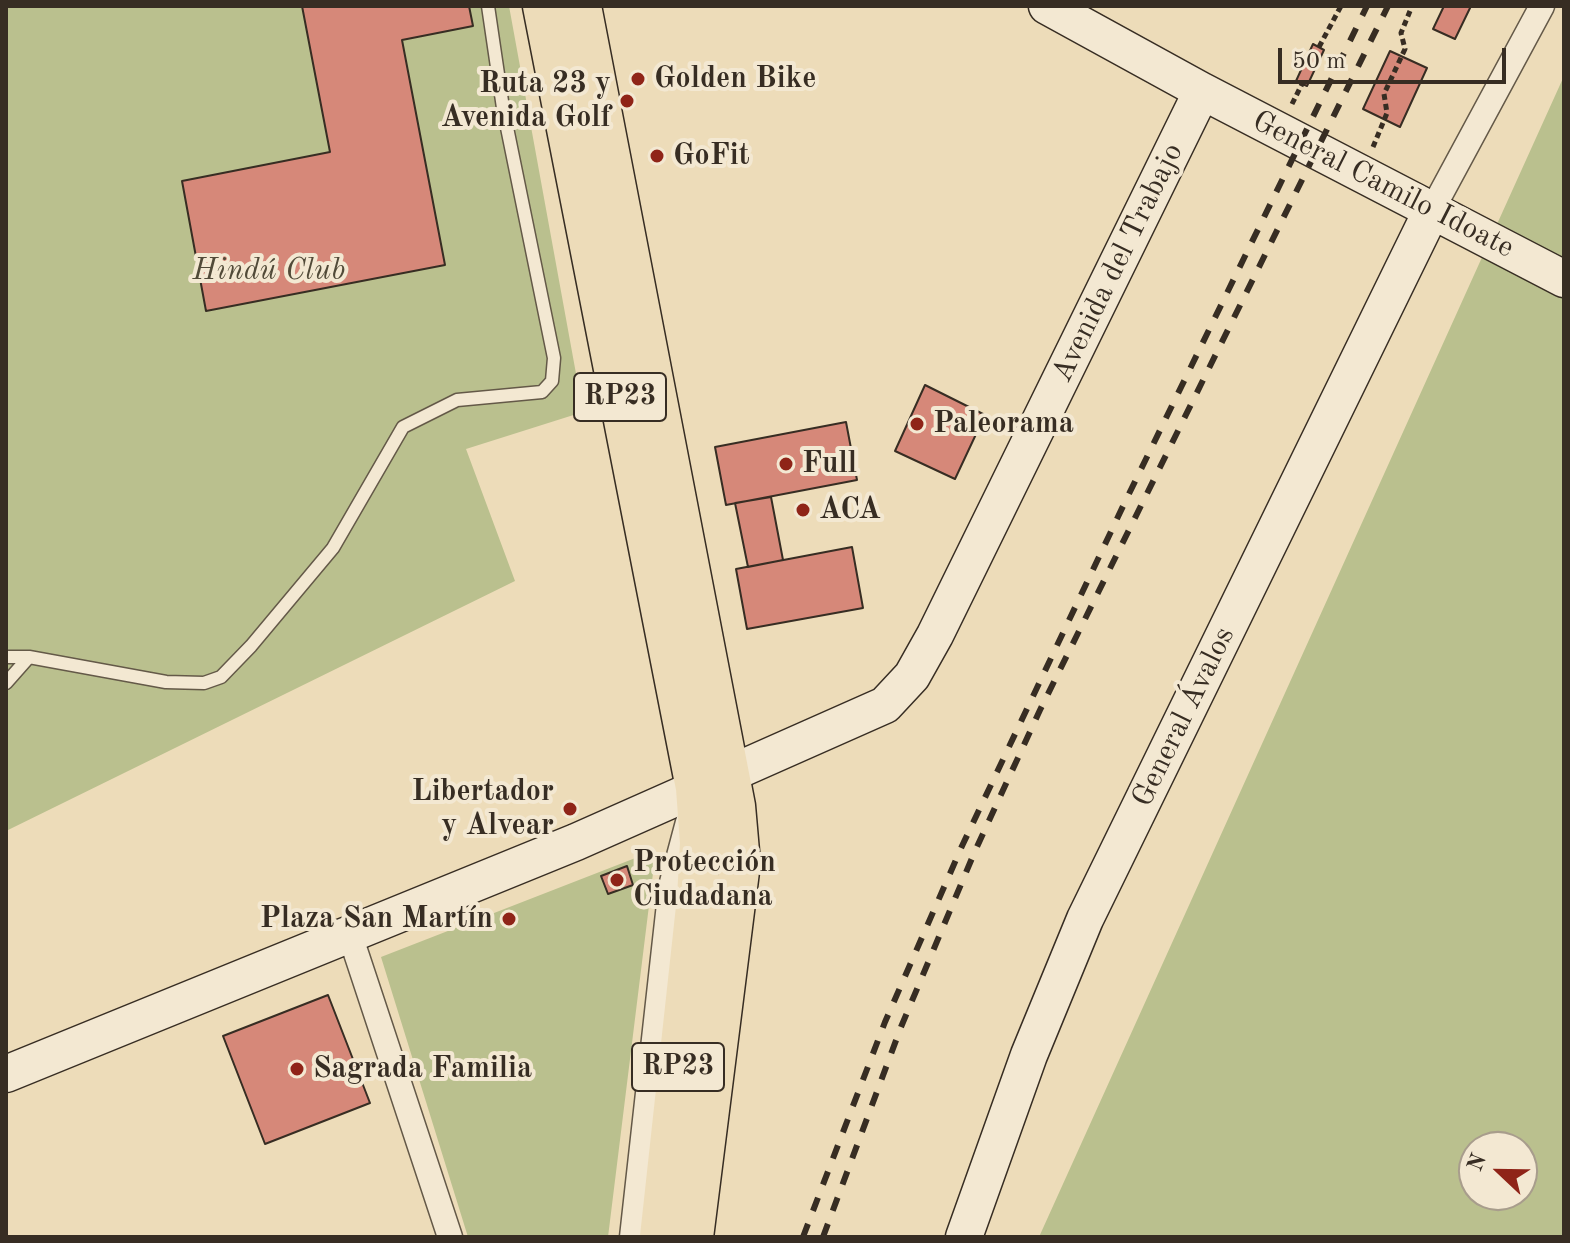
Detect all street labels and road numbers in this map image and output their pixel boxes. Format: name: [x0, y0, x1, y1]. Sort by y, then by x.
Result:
street label: General Camilo Idoate: [1246, 103, 1520, 267]
street label: Avenida del Trabajo: [1044, 138, 1192, 388]
road number: RP23: [574, 373, 666, 421]
street label: General Ávalos: [1125, 621, 1243, 813]
road number: RP23: [632, 1043, 724, 1091]

